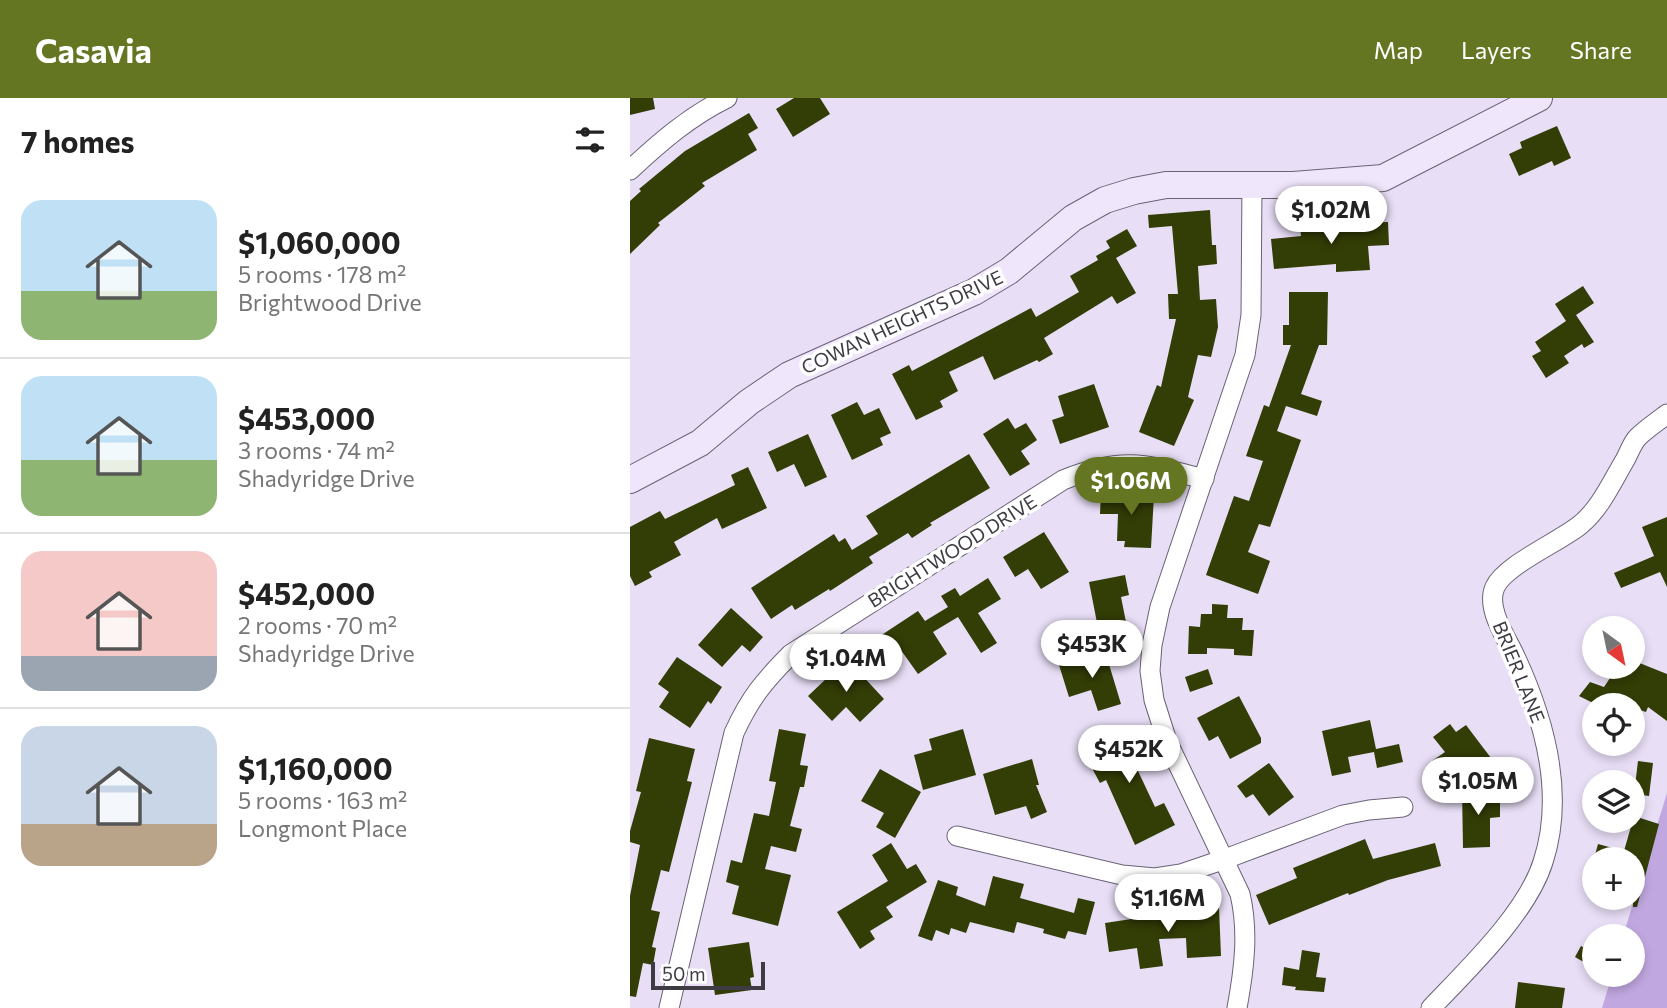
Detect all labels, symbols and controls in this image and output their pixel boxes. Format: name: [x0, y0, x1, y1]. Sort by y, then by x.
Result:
text: Casavia: [35, 29, 152, 70]
text: Map: [1374, 35, 1423, 64]
text: Layers: [1461, 35, 1532, 64]
text: Share: [1570, 35, 1632, 64]
icon: filters: [571, 121, 609, 159]
text: 7 homes: [21, 122, 134, 159]
pin: $1.02M: [1274, 186, 1388, 246]
text: $1.02M: [1291, 195, 1371, 223]
text: $1,060,000: [238, 223, 401, 260]
icon: home: [77, 228, 161, 312]
text: 5 rooms · 178 m²: [238, 260, 406, 288]
street label: COWAN HEIGHTS DRIVE: [797, 265, 1006, 378]
text: Brightwood Drive: [238, 288, 422, 316]
text: $453,000: [238, 399, 375, 436]
icon: home: [77, 404, 161, 488]
text: 3 rooms · 74 m²: [238, 436, 395, 464]
pin: $1.06M: [1074, 458, 1188, 517]
text: Shadyridge Drive: [238, 464, 415, 492]
text: $1.06M: [1090, 466, 1172, 494]
street label: BRIGHTWOOD DRIVE: [863, 489, 1040, 612]
text: $452,000: [238, 574, 375, 611]
icon: home: [77, 579, 161, 663]
text: 2 rooms · 70 m²: [238, 611, 397, 639]
north arrow: [1582, 616, 1645, 679]
map controls: [1582, 616, 1645, 987]
street label: BRIER LANE: [1489, 618, 1550, 726]
pin: $453K: [1043, 620, 1141, 680]
text: $453K: [1057, 629, 1127, 657]
pin: $1.04M: [789, 634, 903, 694]
text: Shadyridge Drive: [238, 639, 415, 667]
text: $1.04M: [806, 643, 886, 671]
button: locate: [1582, 693, 1645, 756]
pin: $452K: [1080, 726, 1178, 785]
text: $452K: [1094, 734, 1164, 762]
text: $1,160,000: [238, 749, 393, 786]
icon: home: [77, 754, 161, 838]
pin: $1.05M: [1421, 758, 1535, 817]
text: $1.05M: [1438, 766, 1518, 794]
button: layers: [1582, 770, 1645, 833]
text: 5 rooms · 163 m²: [238, 786, 407, 814]
text: Longmont Place: [238, 814, 407, 842]
button: +: [1582, 847, 1645, 910]
pin: $1.16M: [1111, 874, 1225, 934]
text: $1.16M: [1131, 883, 1205, 911]
button: −: [1582, 924, 1645, 987]
scale bar: [651, 959, 765, 991]
text: 50 m: [662, 962, 706, 985]

